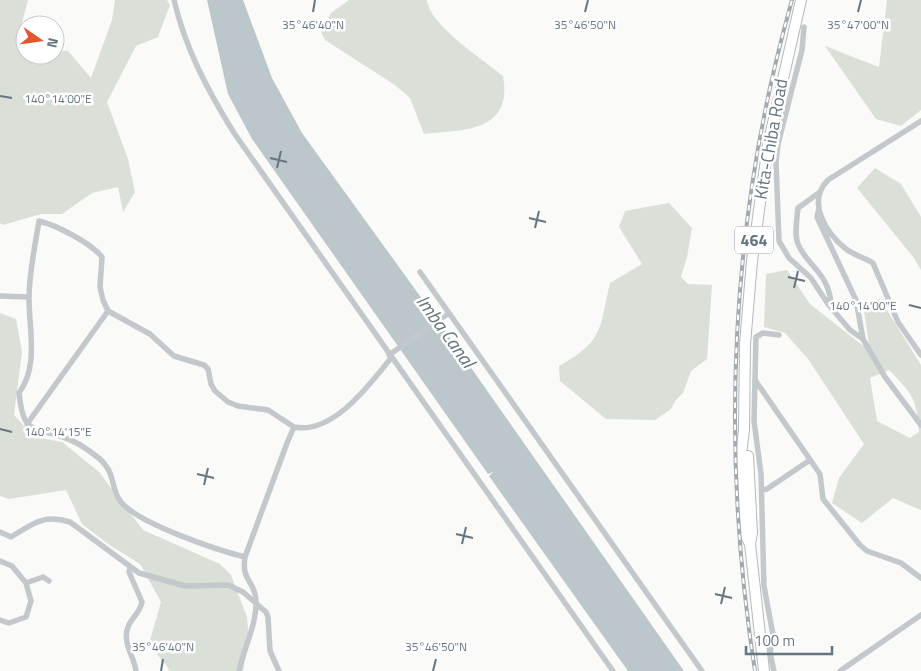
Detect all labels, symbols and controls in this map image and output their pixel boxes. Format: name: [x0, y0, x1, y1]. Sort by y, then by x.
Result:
north arrow: [15, 15, 65, 65]
text: 35°46'40"N: [282, 15, 344, 34]
text: 35°46'50"N: [554, 15, 616, 34]
text: 35°47'00"N: [827, 15, 889, 34]
text: N: [42, 36, 64, 50]
street label: Kita-Chiba Road: [747, 76, 794, 201]
text: 140°14'00"E: [24, 89, 92, 108]
road number: 464: [735, 226, 773, 254]
water label: Imba Canal: [410, 288, 484, 375]
text: 140°14'00"E: [829, 296, 897, 315]
text: 140°14'15"E: [24, 422, 92, 441]
scale bar: [746, 624, 832, 656]
text: 100 m: [754, 629, 795, 652]
text: 35°46'40"N: [132, 637, 194, 656]
text: 35°46'50"N: [405, 637, 467, 656]

